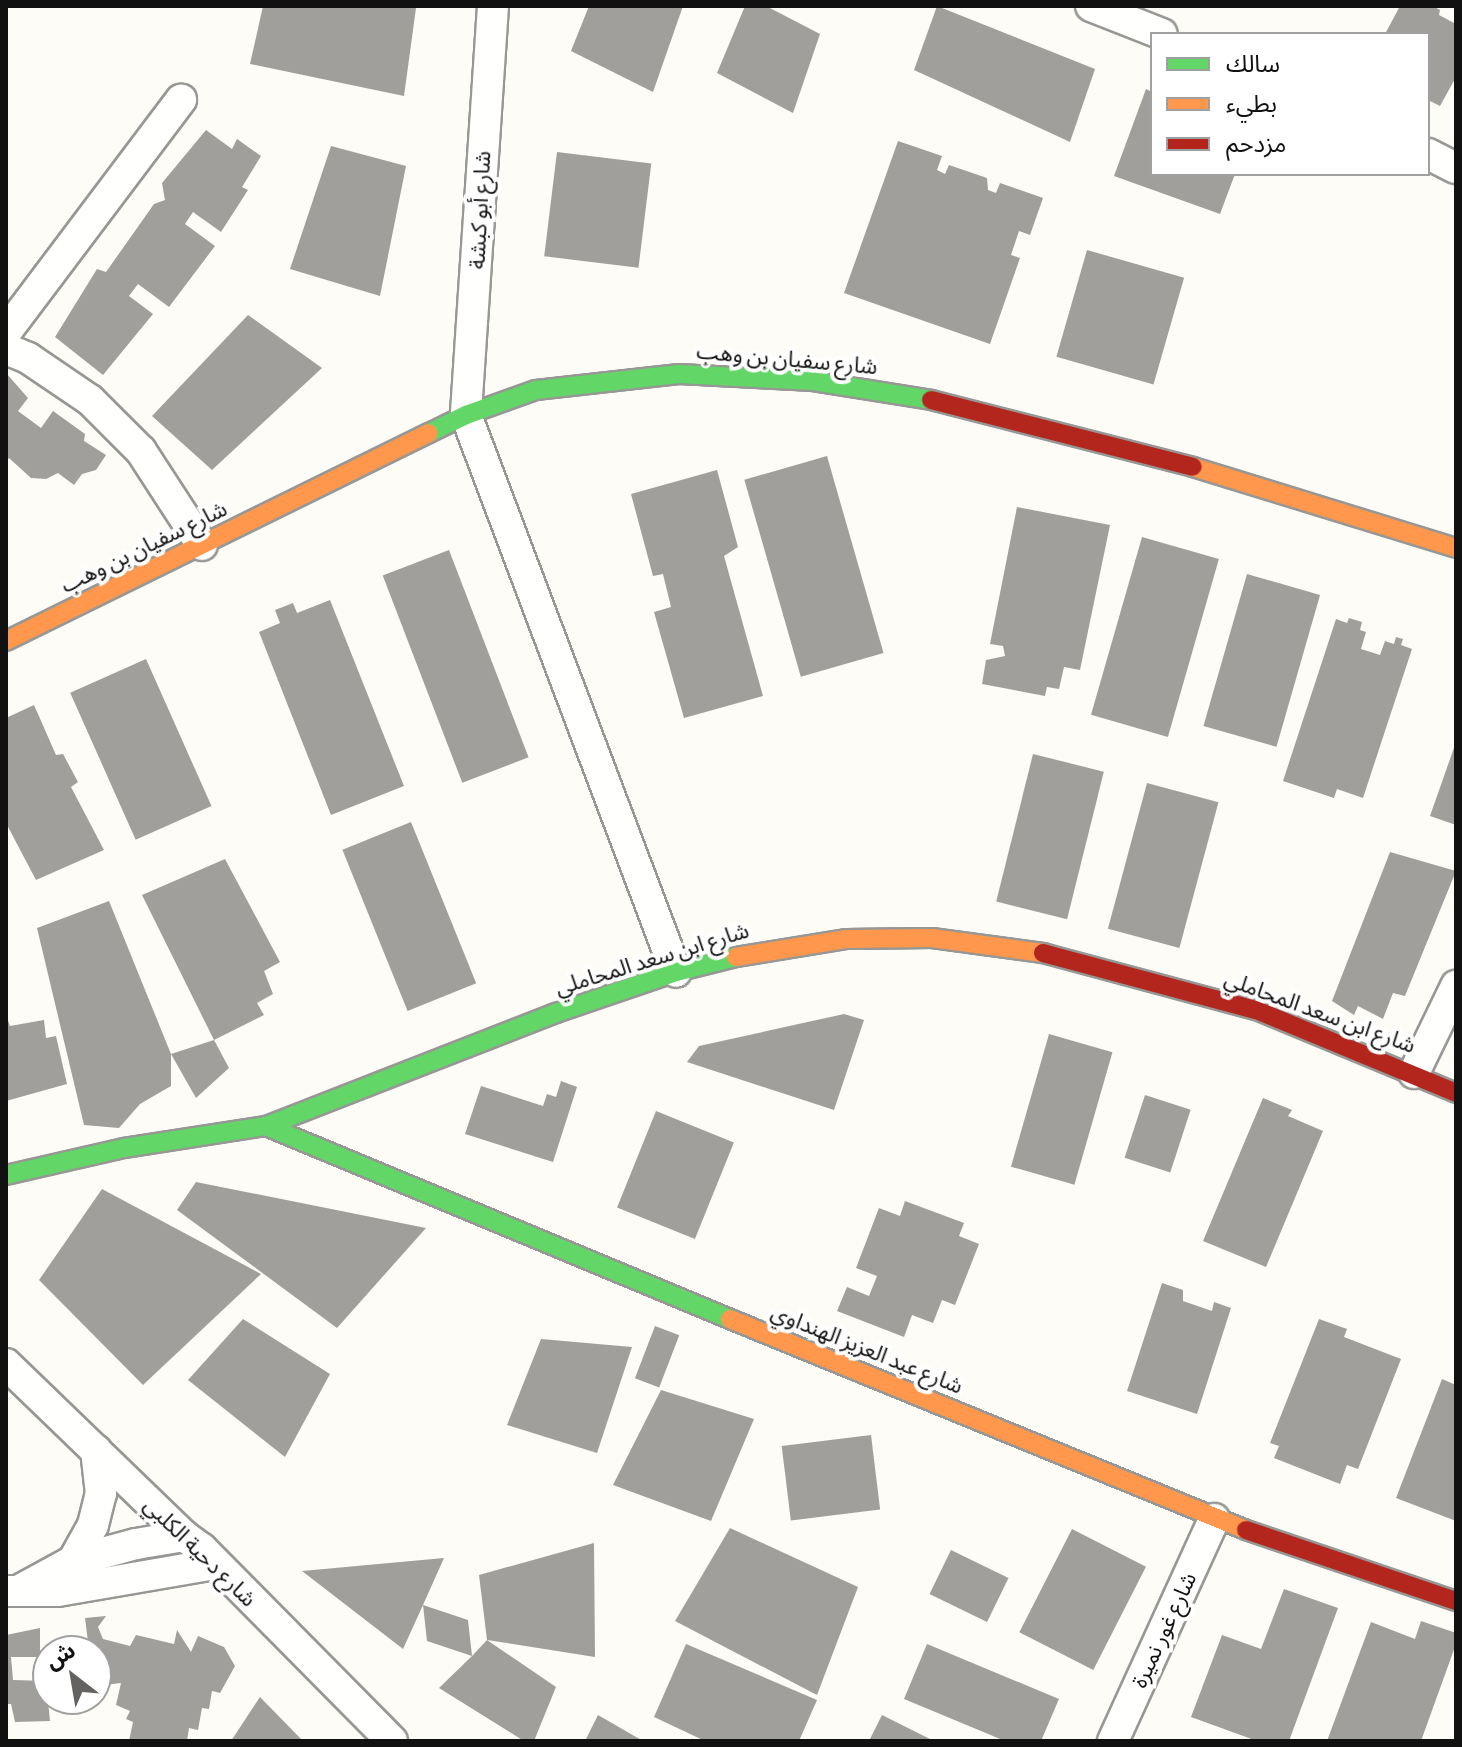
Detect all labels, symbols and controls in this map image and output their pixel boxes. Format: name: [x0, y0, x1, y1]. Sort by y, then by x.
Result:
legend: [1150, 32, 1430, 176]
text: سالك: [1226, 50, 1280, 77]
text: بطيء: [1226, 90, 1277, 117]
text: مزدحم: [1226, 130, 1286, 157]
street label: شارع أبو كبشة: [464, 150, 496, 270]
street label: شارع سفيان بن وهب: [695, 338, 879, 380]
street label: شارع سفيان بن وهب: [57, 495, 231, 599]
street label: شارع ابن سعد المحاملي: [552, 917, 752, 1001]
street label: شارع ابن سعد المحاملي: [1221, 965, 1419, 1059]
street label: شارع عبد العزيز الهنداوي: [767, 1298, 967, 1400]
street label: شارع دحية الكلبي: [138, 1492, 262, 1612]
street label: شارع غور نميرة: [1126, 1568, 1202, 1692]
north arrow: [32, 1635, 112, 1715]
text: ش: [41, 1637, 80, 1674]

